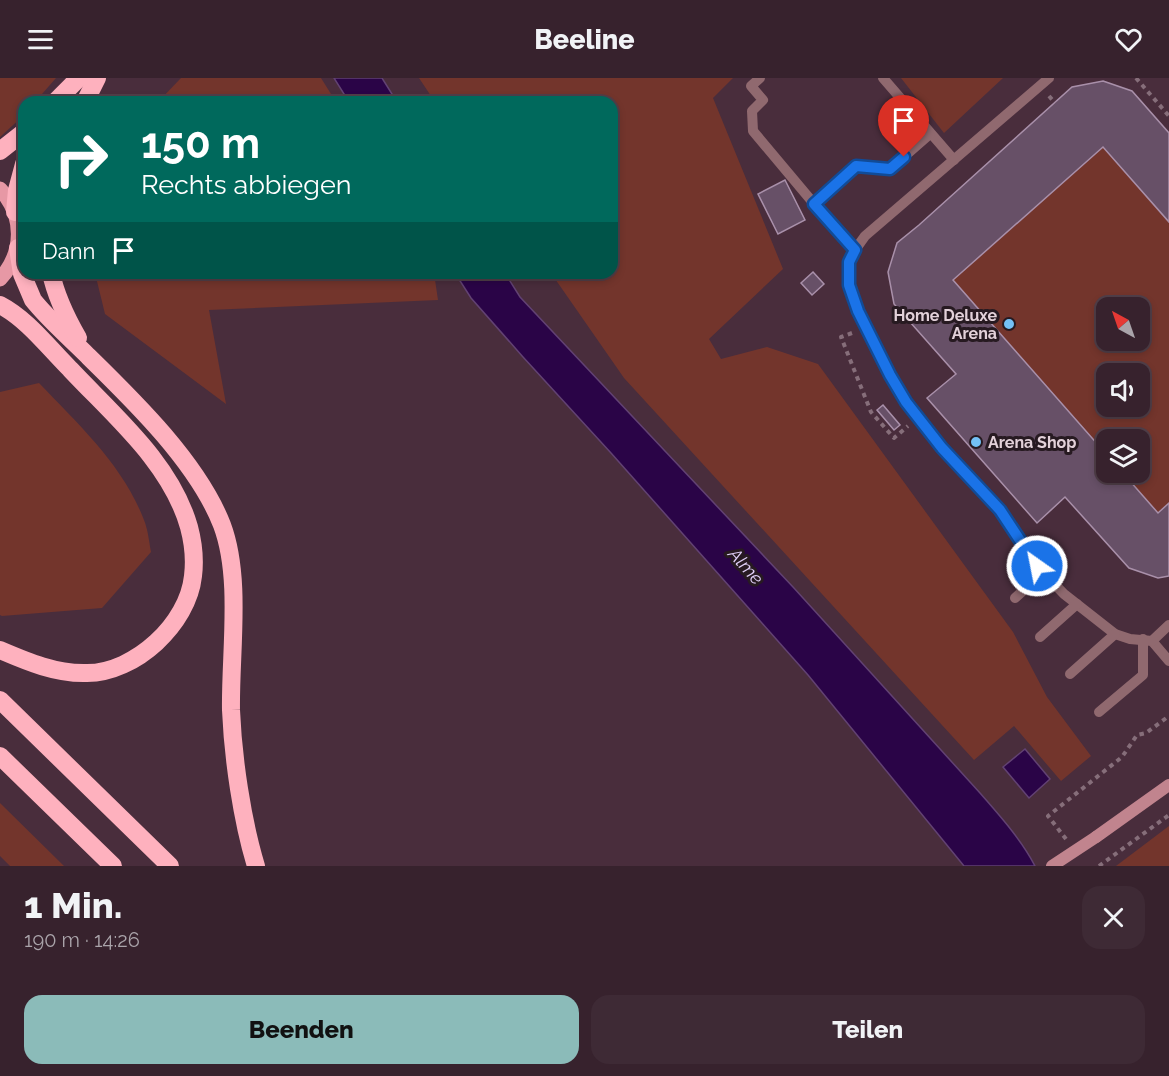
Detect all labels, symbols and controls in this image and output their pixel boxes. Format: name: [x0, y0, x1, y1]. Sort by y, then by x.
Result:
icon: menu: [24, 23, 57, 56]
icon: heart: [1112, 23, 1145, 56]
text: Beeline: [534, 24, 635, 55]
pin: [878, 95, 929, 157]
icon: arrive: [887, 104, 920, 137]
text: 150 m: [141, 119, 260, 168]
icon: right: [42, 120, 120, 198]
text: Rechts abbiegen: [141, 169, 351, 200]
icon: arrive: [107, 234, 140, 267]
text: Dann: [42, 238, 95, 264]
north arrow: [1096, 297, 1150, 351]
map controls: [1096, 297, 1150, 483]
place label: Home Deluxe Arena: [894, 306, 997, 343]
marker: Home Deluxe Arena: [1002, 317, 1016, 331]
button: sound: [1096, 363, 1150, 417]
button: layers: [1096, 429, 1150, 483]
place label: Arena Shop: [988, 433, 1076, 452]
marker: Arena Shop: [969, 435, 983, 449]
position arrow: [1005, 534, 1069, 598]
water label: Alme: [724, 543, 768, 589]
text: 1 Min.: [24, 884, 122, 926]
button: close: [1082, 886, 1145, 949]
text: 190 m · 14:26: [24, 928, 140, 952]
button: Beenden: [24, 995, 579, 1064]
button: Teilen: [591, 995, 1145, 1064]

